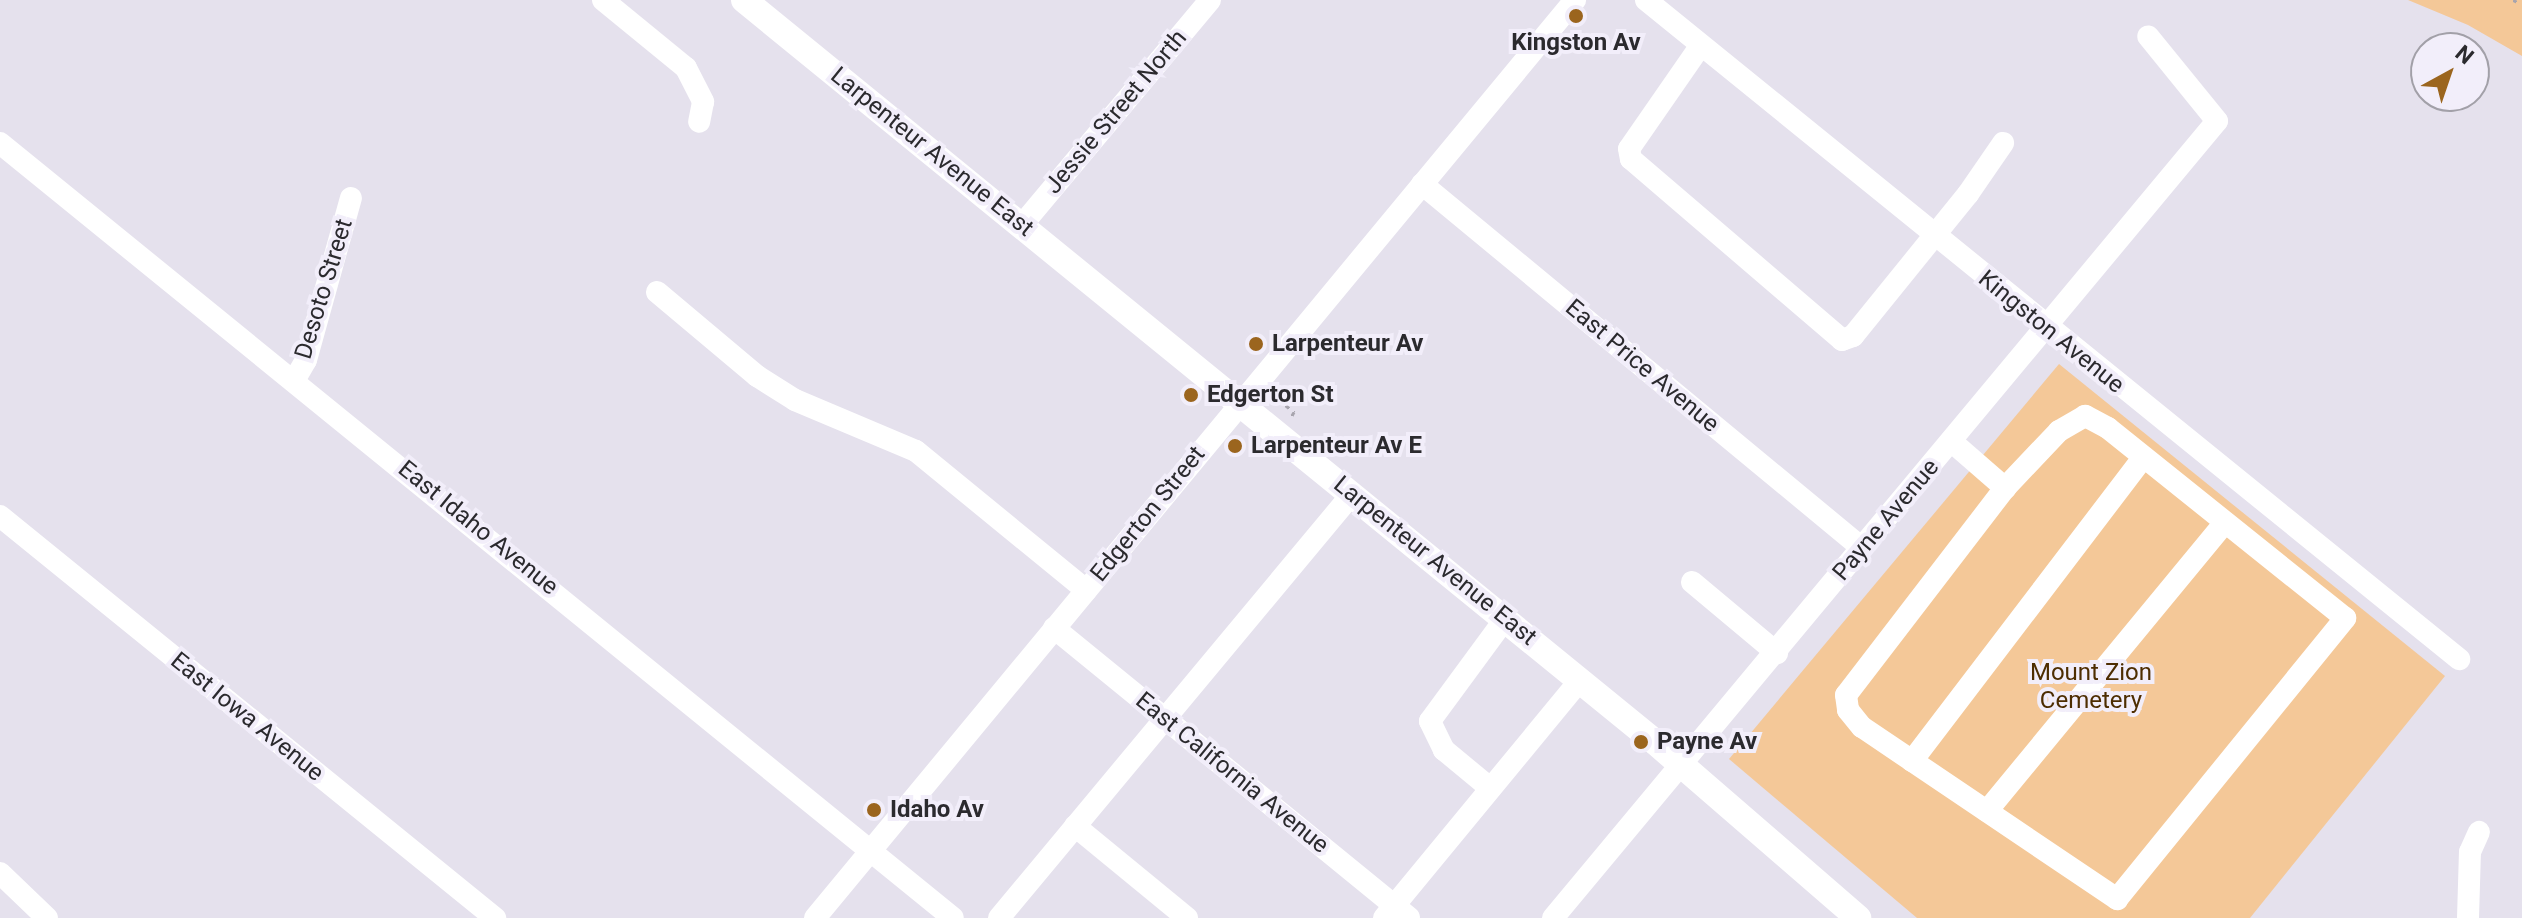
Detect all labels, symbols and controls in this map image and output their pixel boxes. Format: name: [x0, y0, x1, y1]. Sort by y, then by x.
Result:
marker: Kingston Av: [1567, 7, 1585, 25]
street label: Jessie Street North: [1039, 24, 1193, 200]
place label: Kingston Av: [1511, 29, 1641, 57]
north arrow: [2410, 32, 2490, 112]
text: N: [2450, 40, 2478, 69]
street label: Larpenteur Avenue East: [825, 61, 1039, 243]
street label: Desoto Street: [289, 215, 359, 363]
street label: Kingston Avenue: [1972, 264, 2130, 400]
street label: East Price Avenue: [1559, 293, 1725, 439]
place label: Larpenteur Av: [1272, 330, 1424, 358]
marker: Larpenteur Av: [1247, 335, 1265, 353]
place label: Edgerton St: [1207, 381, 1334, 409]
marker: Edgerton St: [1182, 386, 1200, 404]
place label: Larpenteur Av E: [1251, 432, 1422, 460]
marker: Larpenteur Av E: [1226, 437, 1244, 455]
street label: Edgerton Street: [1085, 441, 1211, 587]
street label: Payne Avenue: [1827, 453, 1945, 587]
street label: East Idaho Avenue: [392, 455, 564, 601]
street label: Larpenteur Avenue East: [1328, 470, 1542, 652]
street label: East Iowa Avenue: [165, 646, 329, 788]
park label: Mount Zion Cemetery: [2030, 659, 2152, 715]
street label: East California Avenue: [1130, 686, 1334, 860]
place label: Payne Av: [1657, 728, 1757, 756]
marker: Payne Av: [1632, 733, 1650, 751]
place label: Idaho Av: [890, 796, 984, 824]
marker: Idaho Av: [865, 801, 883, 819]

